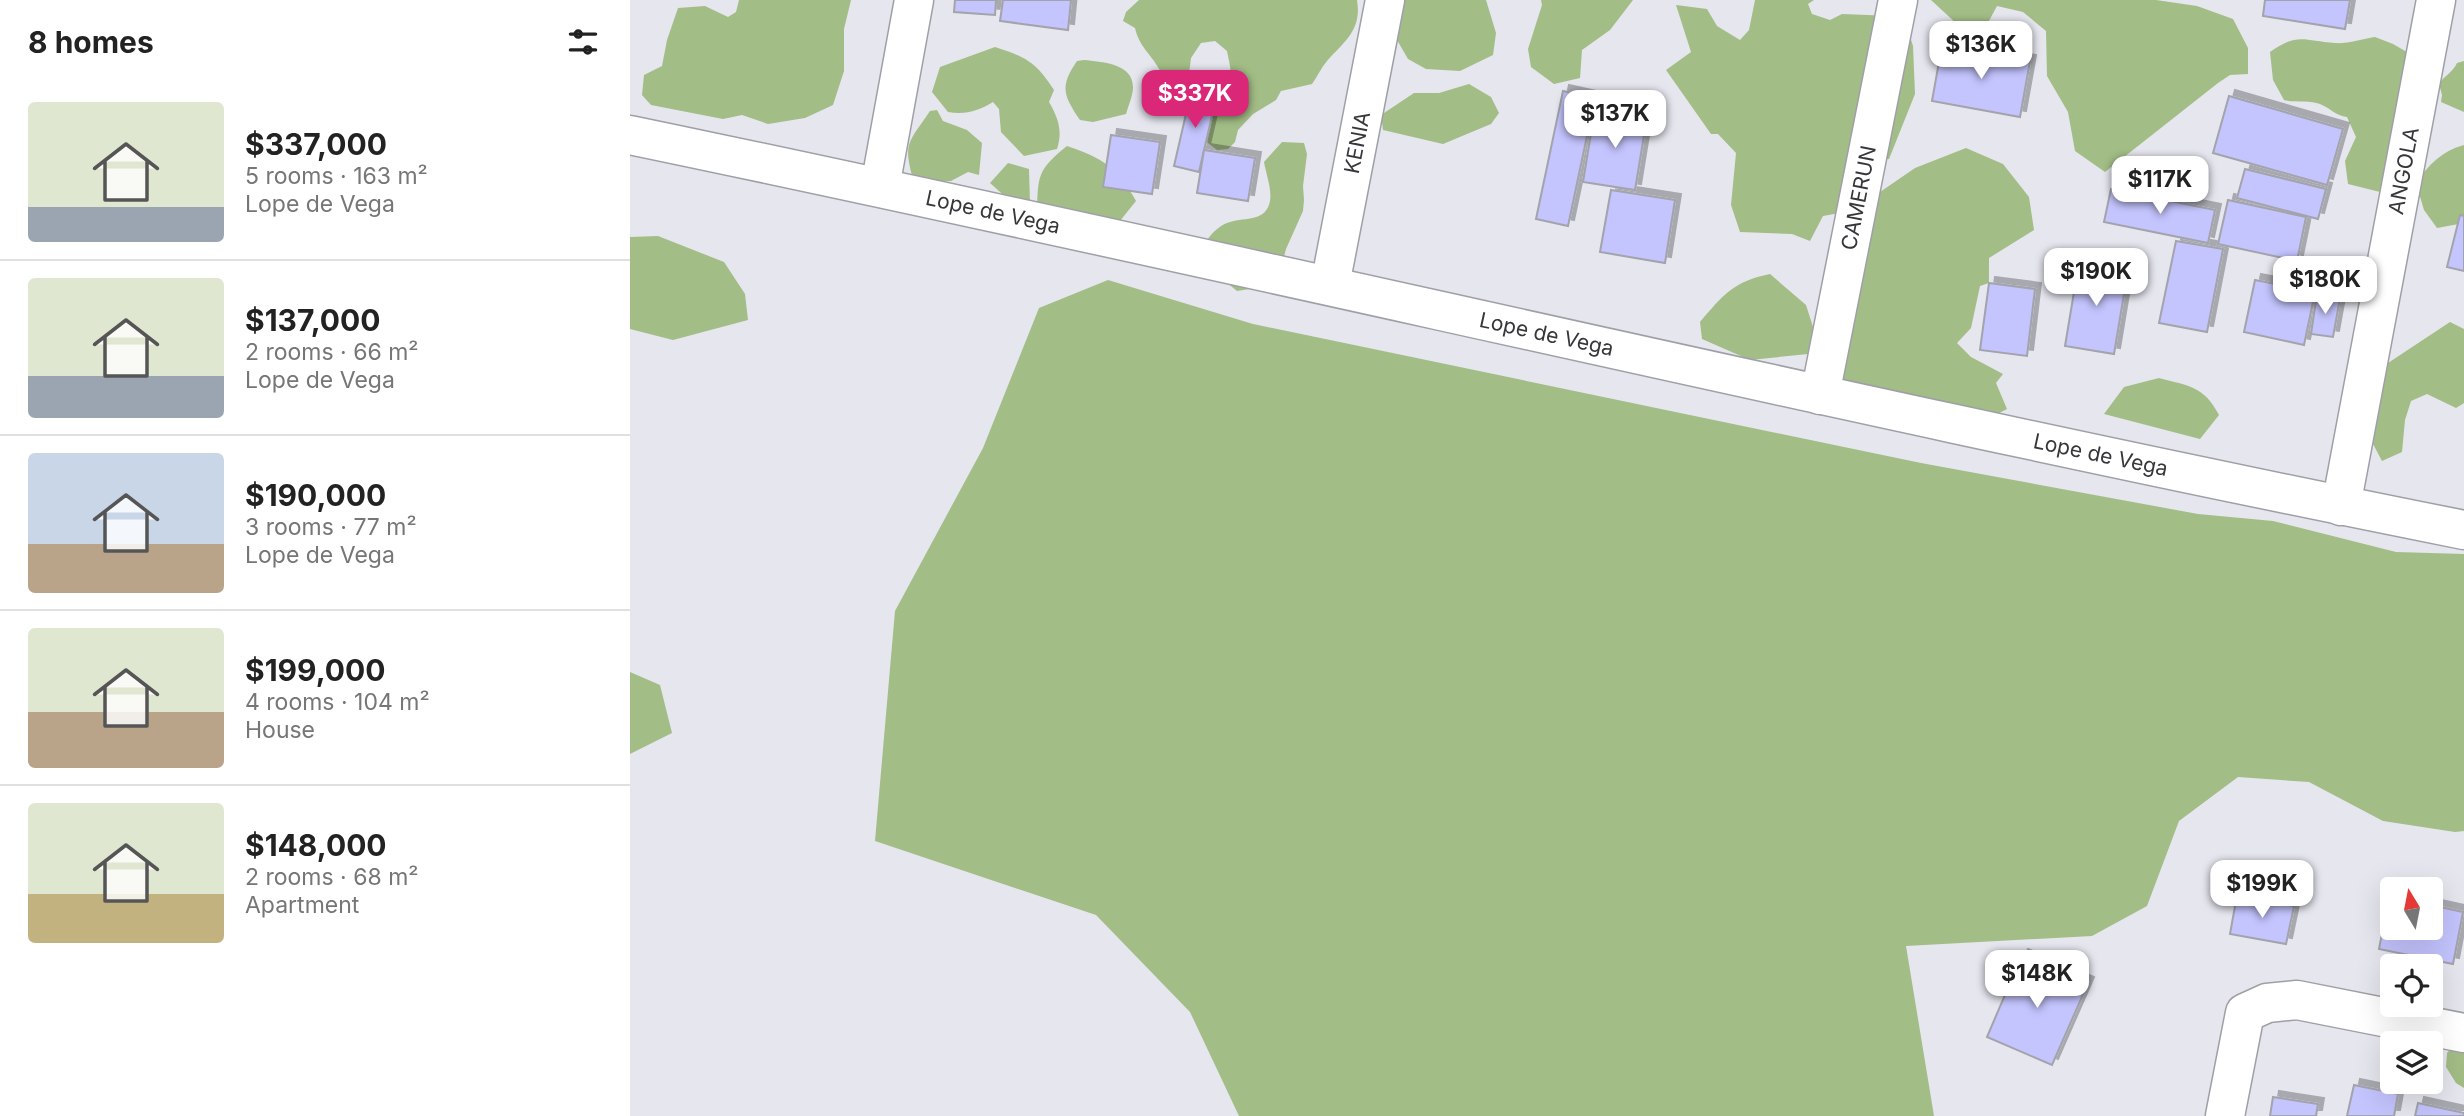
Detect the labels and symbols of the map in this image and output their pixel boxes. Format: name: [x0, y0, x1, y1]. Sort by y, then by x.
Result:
pin: $136K: [1932, 22, 2030, 81]
pin: $337K: [1146, 71, 1244, 130]
pin: $137K: [1566, 90, 1664, 150]
street label: KENIA: [1339, 109, 1375, 176]
street label: ANGOLA: [2383, 125, 2424, 217]
street label: CAMERUN: [1836, 143, 1881, 252]
pin: $117K: [2111, 156, 2209, 216]
street label: Lope de Vega: [923, 185, 1063, 239]
pin: $190K: [2047, 248, 2145, 308]
pin: $180K: [2276, 256, 2374, 316]
street label: Lope de Vega: [1477, 307, 1616, 361]
street label: Lope de Vega: [2031, 428, 2170, 481]
pin: $199K: [2213, 860, 2311, 920]
north arrow: [2380, 877, 2443, 940]
pin: $148K: [1988, 950, 2086, 1010]

